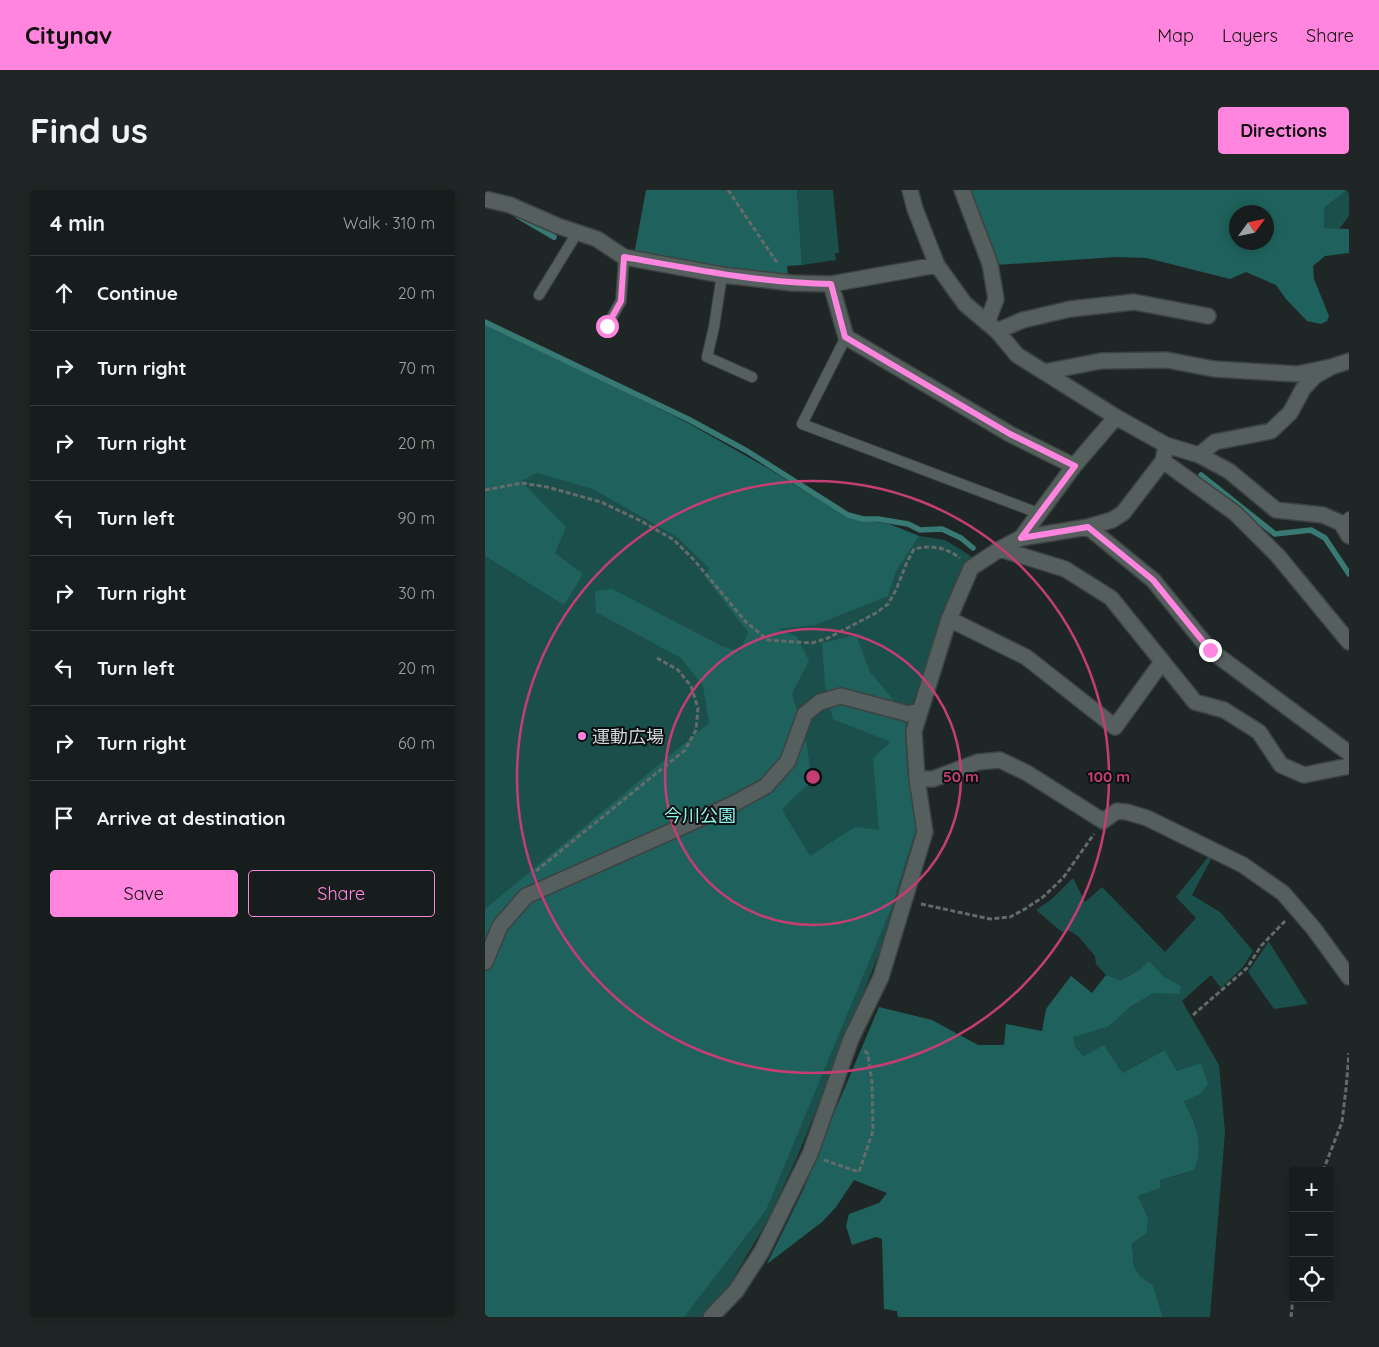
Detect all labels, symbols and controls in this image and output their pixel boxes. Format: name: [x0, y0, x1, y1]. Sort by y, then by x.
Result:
text: Citynav: [25, 20, 112, 50]
text: Map: [1157, 24, 1194, 47]
text: Layers: [1222, 24, 1278, 47]
text: Share: [1306, 24, 1354, 47]
button: Directions: [1218, 107, 1349, 154]
text: Find us: [30, 108, 148, 152]
north arrow: [1229, 205, 1274, 250]
text: 4 min: [50, 210, 105, 236]
text: Walk · 310 m: [343, 213, 435, 233]
icon: ahead: [50, 279, 78, 307]
text: Continue: [97, 281, 178, 305]
text: 20 m: [398, 283, 435, 303]
route start: [596, 315, 619, 338]
icon: right: [50, 354, 78, 382]
text: Turn right: [97, 356, 186, 380]
text: 70 m: [398, 358, 435, 378]
icon: right: [50, 429, 78, 457]
text: Turn right: [97, 431, 186, 455]
text: 20 m: [398, 433, 435, 453]
icon: left: [50, 504, 78, 532]
text: Turn left: [97, 506, 175, 530]
text: 90 m: [398, 508, 435, 528]
icon: right: [50, 579, 78, 607]
text: Turn right: [97, 581, 186, 605]
text: 30 m: [398, 583, 435, 603]
route end: [1199, 639, 1222, 662]
icon: left: [50, 654, 78, 682]
text: Turn left: [97, 656, 175, 680]
text: 20 m: [398, 658, 435, 678]
place label: 運動広場: [592, 725, 664, 748]
icon: right: [50, 729, 78, 757]
marker: 運動広場: [576, 730, 588, 742]
text: Turn right: [97, 731, 186, 755]
text: 60 m: [398, 733, 435, 753]
text: 50 m: [943, 767, 979, 786]
text: 100 m: [1088, 767, 1130, 786]
centre of rings: [804, 768, 822, 786]
icon: arrive: [50, 804, 78, 832]
park label: 今川公園: [664, 804, 736, 827]
text: Arrive at destination: [97, 806, 286, 830]
button: Save: [50, 870, 238, 917]
button: Share: [248, 870, 435, 917]
map controls: [1289, 1167, 1334, 1302]
button: +: [1289, 1167, 1334, 1212]
button: −: [1289, 1212, 1334, 1257]
button: locate: [1289, 1257, 1334, 1302]

